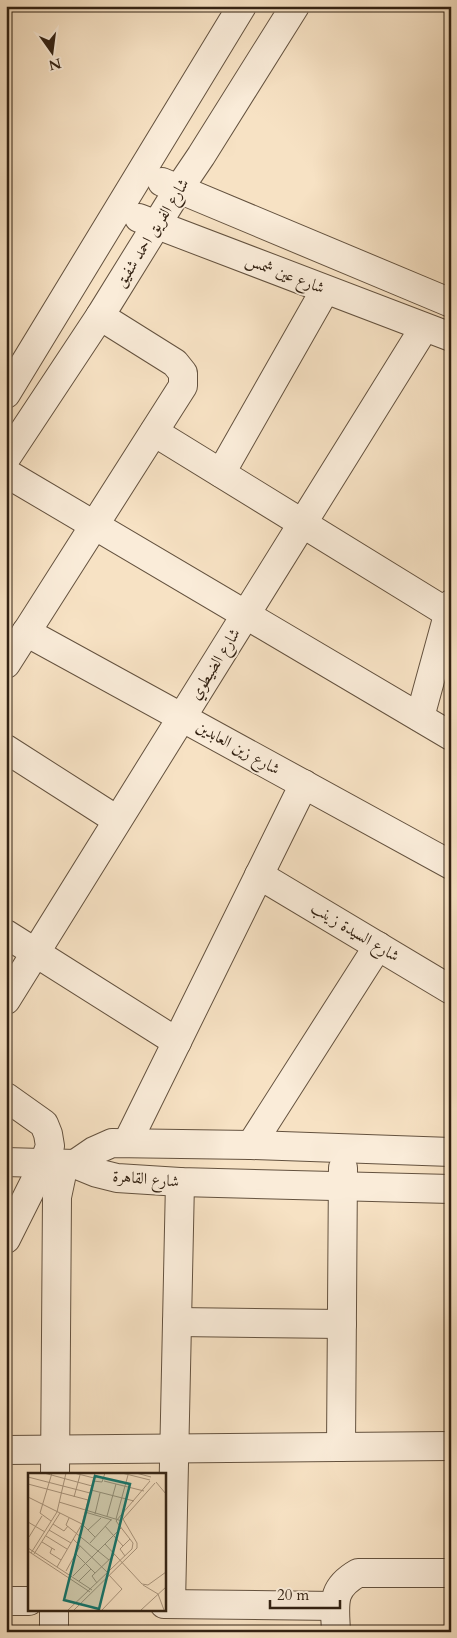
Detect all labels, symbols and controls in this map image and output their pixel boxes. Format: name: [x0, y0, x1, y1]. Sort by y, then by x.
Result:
north arrow: [28, 28, 78, 78]
text: N: [47, 53, 63, 75]
street label: شارع الفريق احمد شفيق: [110, 174, 196, 293]
street label: شارع عين شمس: [242, 249, 328, 301]
street label: شارع الضيطوي: [184, 624, 247, 705]
street label: شارع زين العابدين: [191, 716, 284, 782]
street label: شارع السيدة زينب: [306, 897, 403, 969]
street label: شارع القاهرة: [112, 1165, 180, 1195]
inset map: [28, 1473, 165, 1610]
scale bar: [270, 1578, 340, 1610]
text: 20 m: [277, 1585, 309, 1605]

